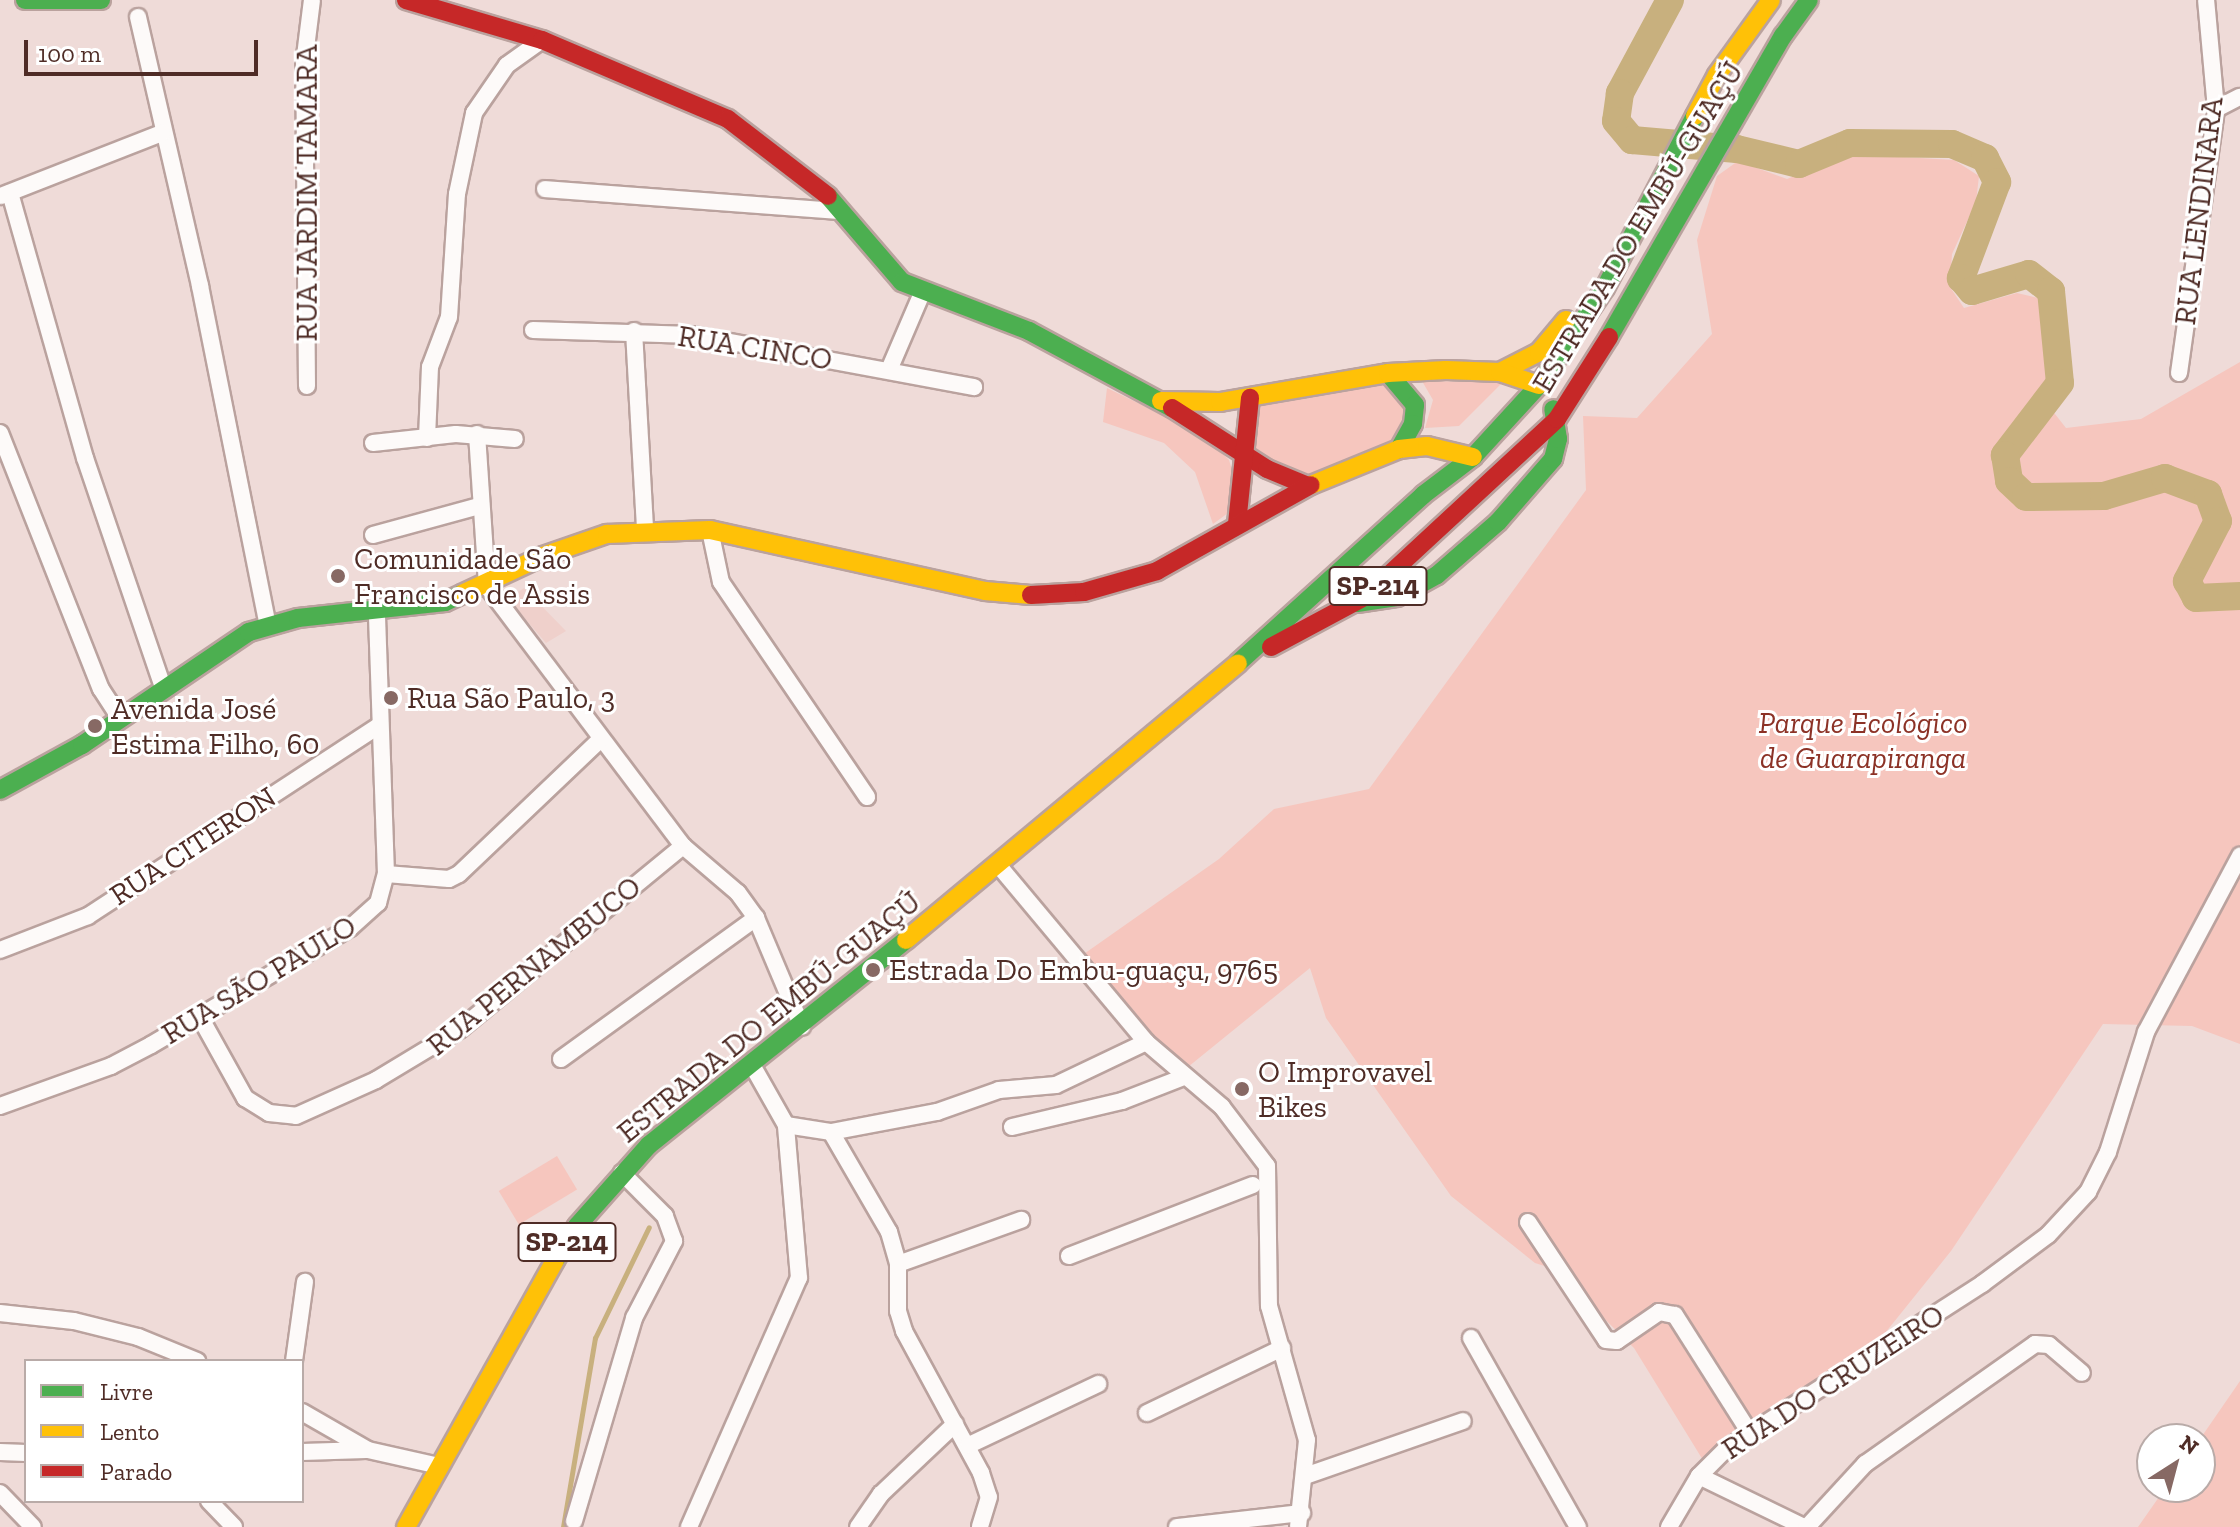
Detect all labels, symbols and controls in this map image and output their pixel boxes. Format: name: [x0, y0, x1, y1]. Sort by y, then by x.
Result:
scale bar: [28, 24, 262, 74]
text: 100 m: [38, 39, 101, 68]
street label: RUA JARDIM TAMARA: [289, 43, 325, 343]
street label: ESTRADA DO EMBÚ-GUAÇÚ: [1525, 55, 1751, 399]
street label: RUA LENDINARA: [2167, 95, 2231, 327]
street label: RUA CINCO: [675, 318, 835, 378]
place label: Comunidade São Francisco de Assis: [354, 541, 591, 612]
road number: SP-214: [1328, 562, 1428, 610]
marker: Comunidade São Francisco de Assis: [329, 567, 347, 585]
place label: Rua São Paulo, 3: [407, 680, 615, 716]
marker: Rua São Paulo, 3: [382, 689, 400, 707]
place label: Avenida José Estima Filho, 60: [111, 691, 320, 762]
park label: Parque Ecológico de Guarapiranga: [1758, 705, 1968, 776]
marker: Avenida José Estima Filho, 60: [86, 717, 104, 735]
street label: RUA CITERON: [103, 779, 283, 913]
street label: RUA PERNAMBUCO: [419, 868, 649, 1064]
street label: ESTRADA DO EMBÚ-GUAÇÚ: [610, 883, 928, 1151]
street label: RUA SÃO PAULO: [155, 908, 363, 1052]
place label: Estrada Do Embu-guaçu, 9765: [889, 952, 1278, 988]
marker: Estrada Do Embu-guaçu, 9765: [864, 961, 882, 979]
place label: O Improvavel Bikes: [1258, 1054, 1432, 1124]
marker: O Improvavel Bikes: [1233, 1080, 1251, 1098]
road number: SP-214: [517, 1218, 617, 1266]
street label: RUA DO CRUZEIRO: [1715, 1297, 1951, 1467]
legend: [24, 1359, 304, 1503]
text: Livre: [100, 1377, 153, 1406]
text: Lento: [100, 1417, 159, 1446]
north arrow: [2136, 1423, 2216, 1503]
text: N: [2175, 1429, 2204, 1461]
text: Parado: [100, 1457, 172, 1486]

